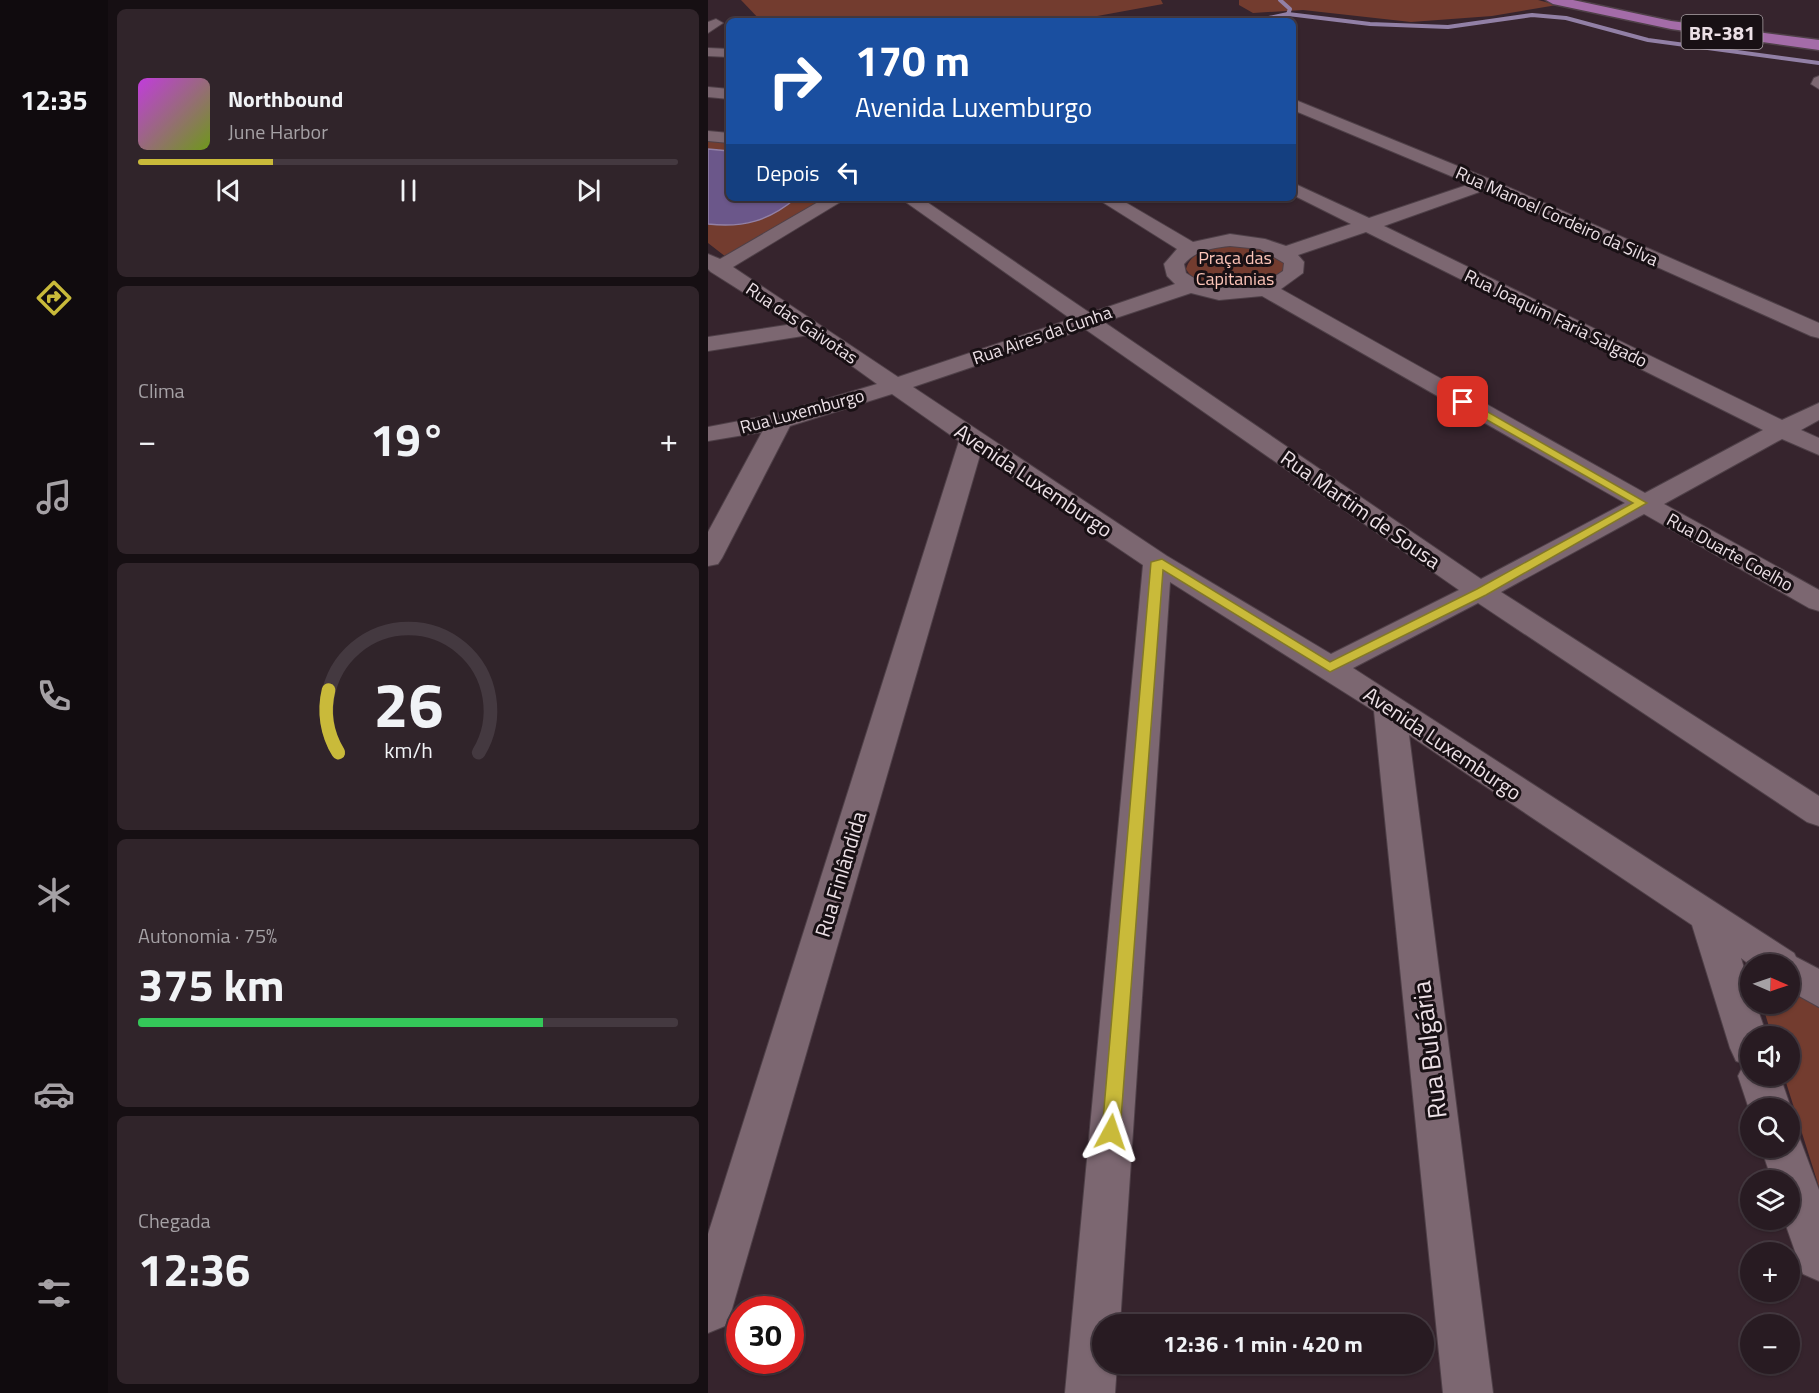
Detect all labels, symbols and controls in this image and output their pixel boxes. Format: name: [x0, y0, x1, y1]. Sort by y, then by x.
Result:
road number: BR-381: [1682, 15, 1762, 49]
text: 170 m: [855, 28, 970, 92]
icon: right: [756, 42, 834, 120]
text: 12:35: [20, 79, 88, 120]
text: Northbound: [228, 82, 343, 116]
text: Avenida Luxemburgo: [855, 86, 1092, 127]
text: June Harbor: [228, 116, 328, 147]
text: Depois: [756, 156, 820, 190]
icon: left: [832, 156, 865, 189]
street label: Rua Manoel Cordeiro da Silva: [1451, 159, 1663, 273]
icon: previous: [212, 174, 245, 207]
icon: pause: [392, 174, 425, 207]
icon: next: [572, 174, 605, 207]
park label: Praça das Capitanias: [1196, 244, 1274, 292]
street label: Rua Joaquim Faria Salgado: [1460, 262, 1652, 374]
street label: Rua das Gaivotas: [741, 275, 863, 371]
icon: directions: [33, 277, 75, 319]
street label: Rua Aires da Cunha: [969, 299, 1115, 371]
text: Clima: [138, 375, 185, 406]
pin: [1437, 376, 1488, 427]
street label: Rua Luxemburgo: [737, 381, 867, 441]
icon: arrive: [1446, 385, 1479, 418]
text: 19°: [370, 405, 446, 473]
text: −: [138, 415, 156, 465]
text: +: [660, 415, 678, 465]
street label: Avenida Luxemburgo: [949, 415, 1119, 545]
street label: Rua Martim de Sousa: [1274, 442, 1448, 577]
icon: music: [33, 476, 75, 518]
street label: Rua Duarte Coelho: [1662, 506, 1798, 598]
text: 26: [373, 657, 443, 752]
icon: phone: [33, 675, 75, 717]
street label: Avenida Luxemburgo: [1358, 678, 1528, 808]
text: km/h: [384, 735, 432, 767]
street label: Rua Finlândida: [806, 807, 874, 941]
icon: climate: [33, 874, 75, 916]
text: Autonomia · 75%: [138, 920, 277, 951]
text: 375 km: [138, 950, 284, 1018]
north arrow: [1740, 954, 1800, 1014]
map controls: [1740, 954, 1800, 1374]
street label: Rua Bulgária: [1401, 979, 1457, 1121]
button: sound: [1740, 1026, 1800, 1086]
icon: car: [33, 1073, 75, 1115]
button: search: [1740, 1098, 1800, 1158]
position arrow: [1079, 1100, 1143, 1164]
button: layers: [1740, 1170, 1800, 1230]
text: Chegada: [138, 1205, 211, 1236]
text: 12:36: [138, 1235, 250, 1303]
button: +: [1740, 1242, 1800, 1302]
icon: filters: [33, 1272, 75, 1314]
speed limit sign: 30: [726, 1296, 804, 1374]
button: −: [1740, 1314, 1800, 1374]
text: 12:36 · 1 min · 420 m: [1163, 1327, 1363, 1361]

